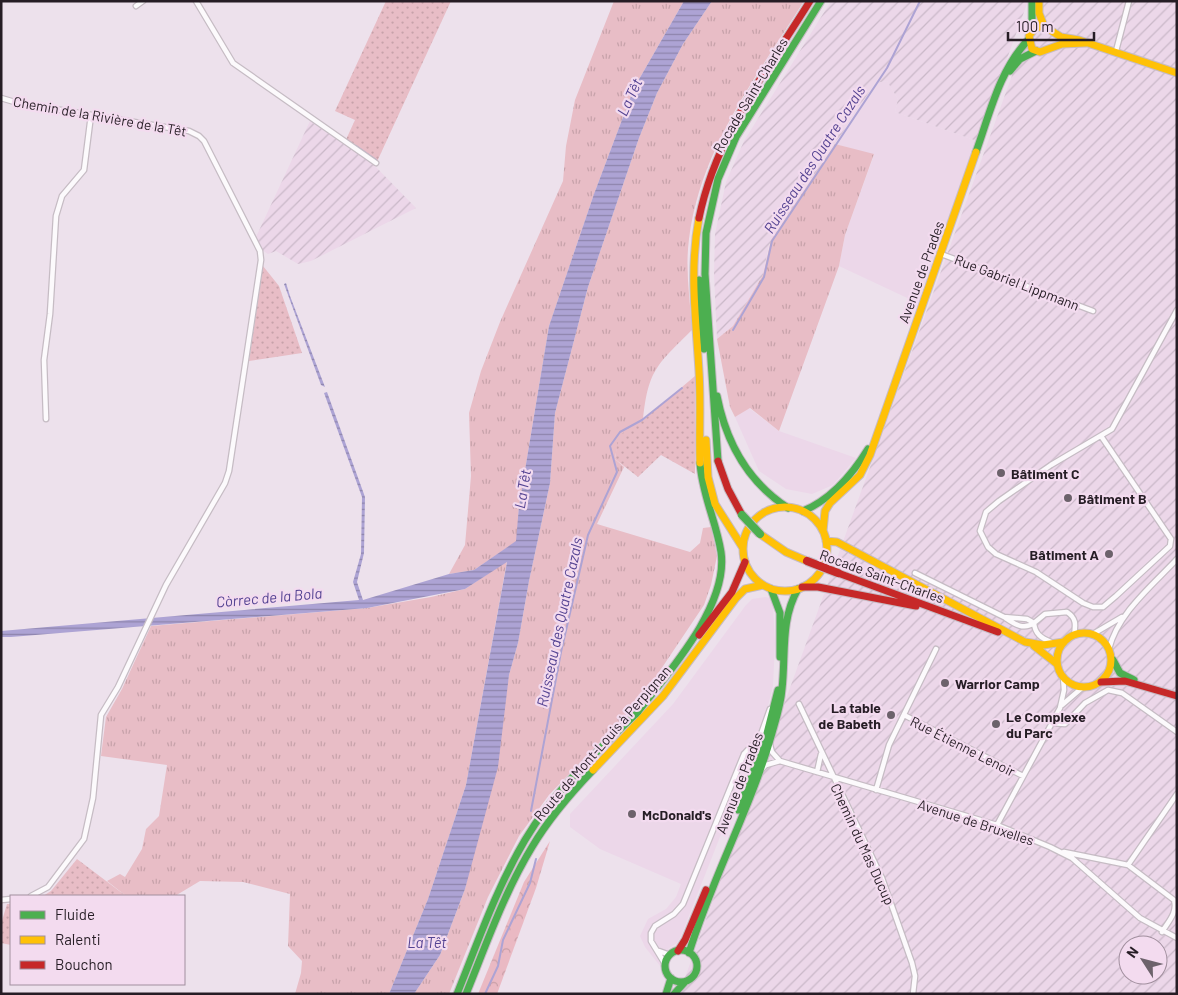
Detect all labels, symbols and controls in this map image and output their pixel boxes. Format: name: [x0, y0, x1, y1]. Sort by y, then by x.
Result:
scale bar: [1008, 10, 1094, 42]
text: 100 m: [1016, 17, 1054, 35]
street label: Rocade Saint-Charles: [709, 34, 791, 155]
water label: La Têt: [613, 75, 646, 119]
water label: Ruisseau des Quatre Cazals: [759, 82, 869, 236]
street label: Chemin de la Rivière de la Têt: [12, 92, 188, 140]
street label: Avenue de Prades: [895, 218, 947, 325]
street label: Rue Gabriel Lippmann: [952, 250, 1082, 314]
place label: Bâtiment C: [1011, 465, 1080, 482]
marker: Bâtiment C: [995, 467, 1007, 479]
water label: La Têt: [510, 468, 534, 510]
place label: Bâtiment B: [1078, 490, 1147, 507]
marker: Bâtiment B: [1062, 492, 1074, 504]
water label: Ruisseau des Quatre Cazals: [532, 536, 586, 708]
street label: Rocade Saint-Charles: [818, 546, 947, 606]
place label: Bâtiment A: [1030, 546, 1100, 563]
marker: Bâtiment A: [1103, 548, 1115, 560]
water label: Còrrec de la Bola: [215, 583, 323, 611]
street label: Route de Mont-Louis à Perpignan: [530, 662, 674, 824]
place label: Warrior Camp: [955, 675, 1040, 692]
marker: Warrior Camp: [939, 677, 951, 689]
place label: La table de Babeth: [818, 699, 881, 732]
place label: Le Complexe du Parc: [1006, 708, 1086, 741]
marker: La table de Babeth: [885, 709, 897, 721]
street label: Rue Étienne Lenoir: [908, 712, 1018, 780]
marker: Le Complexe du Parc: [990, 718, 1002, 730]
street label: Avenue de Prades: [712, 730, 766, 836]
street label: Chemin du Mas Ducup: [827, 781, 899, 907]
street label: Avenue de Bruxelles: [916, 795, 1036, 849]
place label: McDonald's: [642, 806, 711, 823]
marker: McDonald's: [626, 808, 638, 820]
legend: [10, 895, 185, 985]
text: Fluide: [55, 905, 95, 923]
text: Ralenti: [55, 930, 101, 948]
water label: La Têt: [407, 933, 447, 951]
north arrow: [1118, 935, 1168, 985]
text: N: [1122, 943, 1142, 961]
text: Bouchon: [55, 955, 113, 973]

